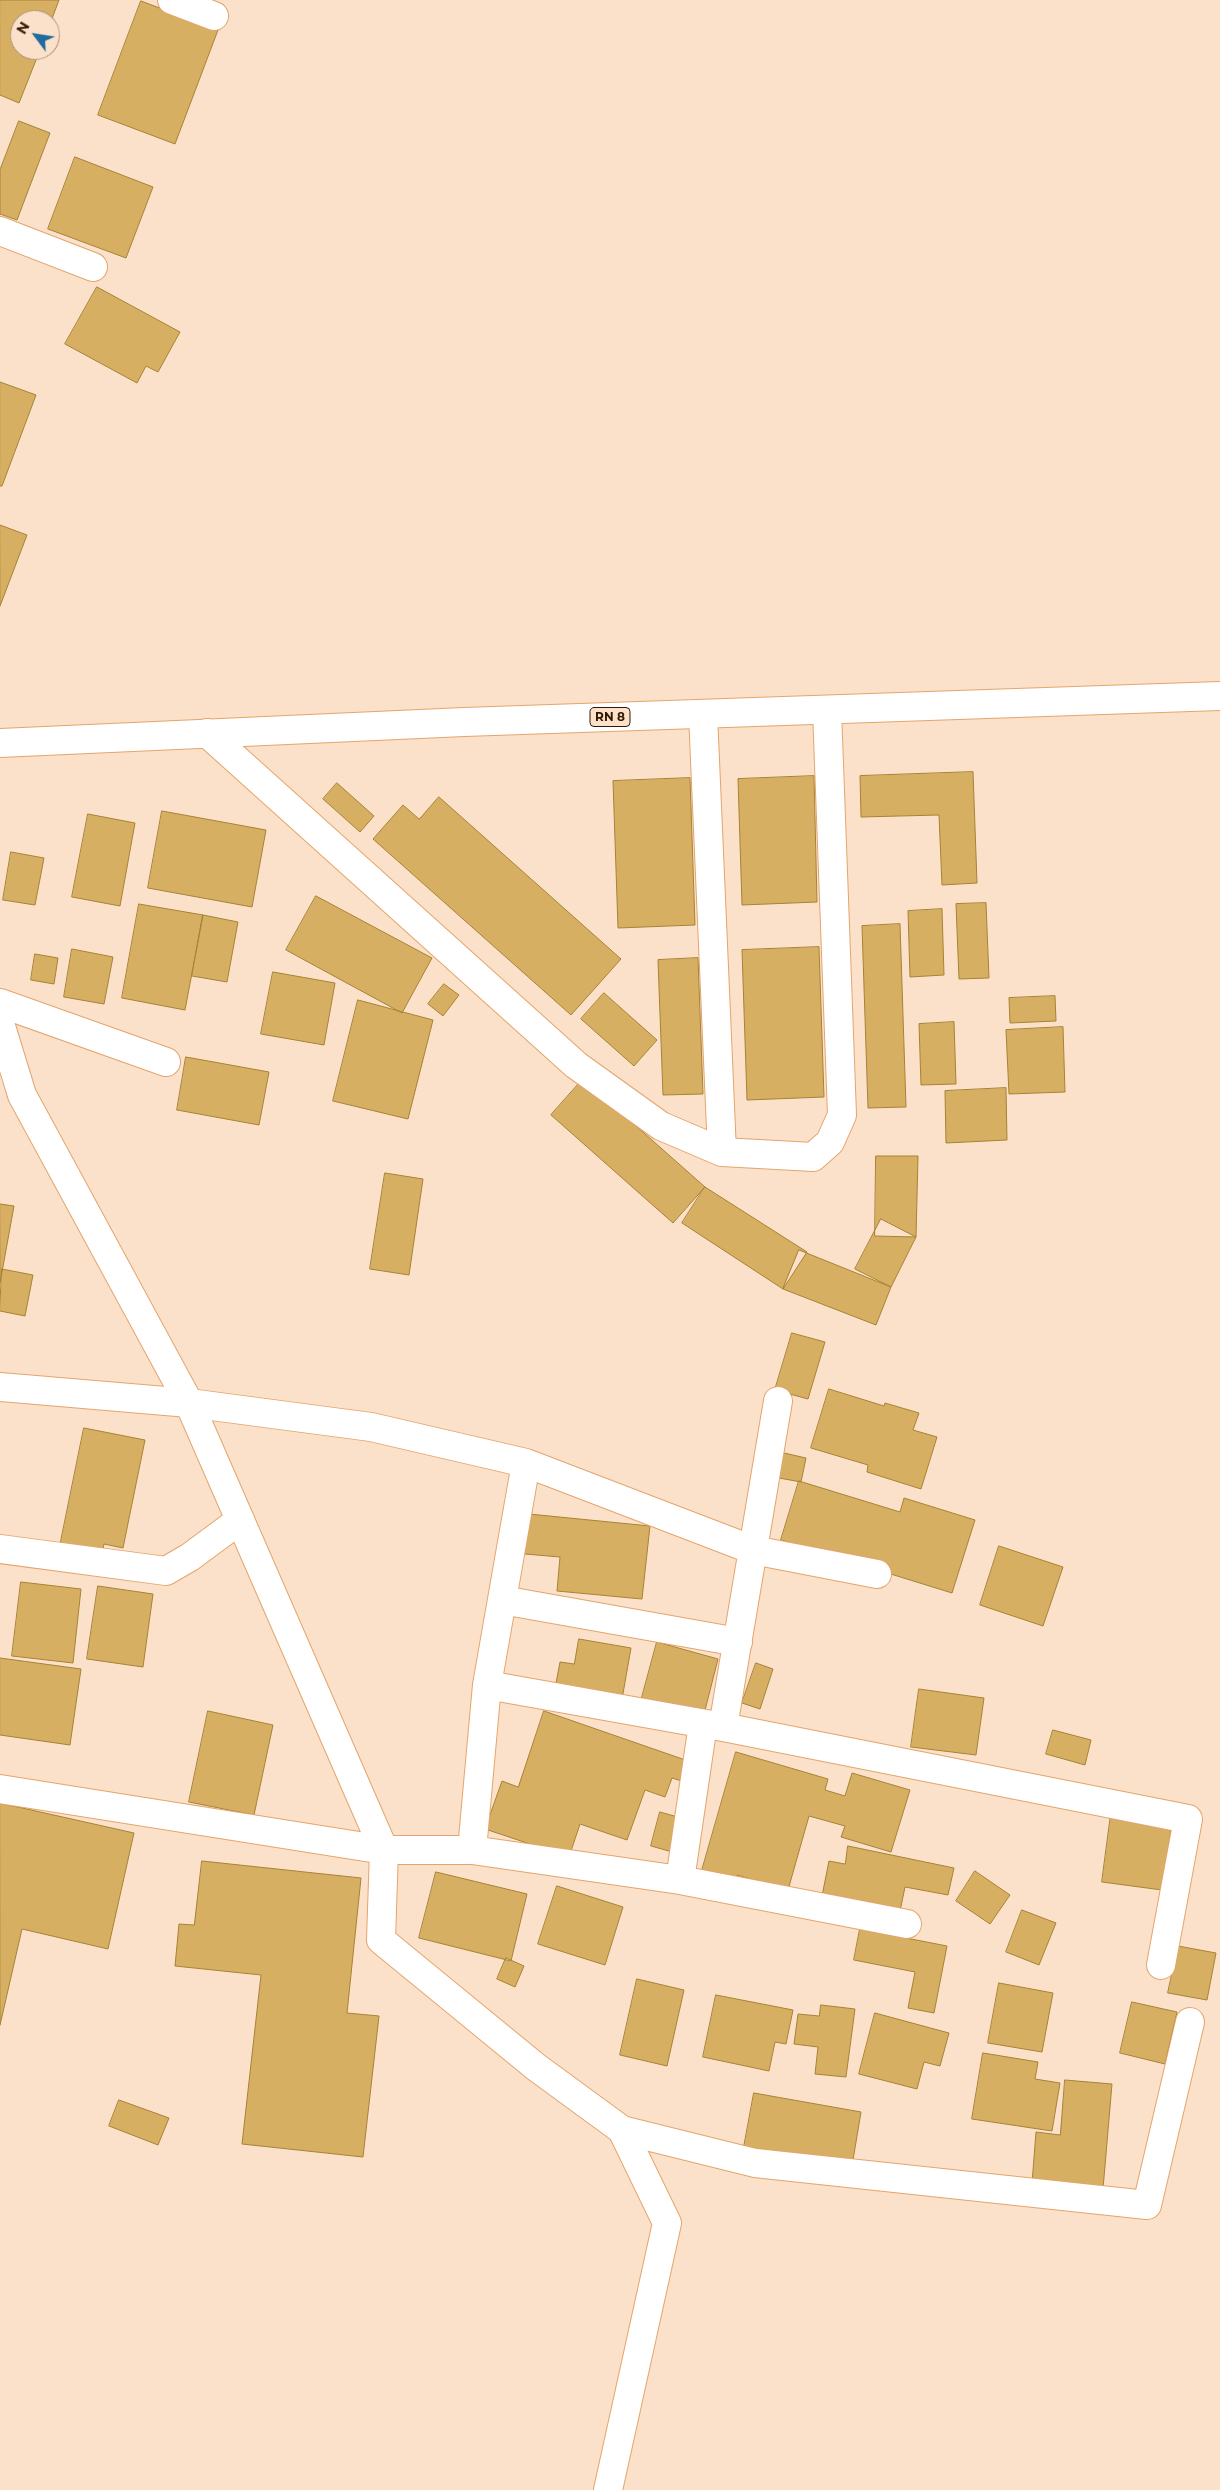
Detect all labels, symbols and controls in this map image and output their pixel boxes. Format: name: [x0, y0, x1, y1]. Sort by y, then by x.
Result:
north arrow: [10, 10, 60, 60]
text: N: [12, 18, 34, 37]
road number: RN 8: [590, 708, 630, 726]

